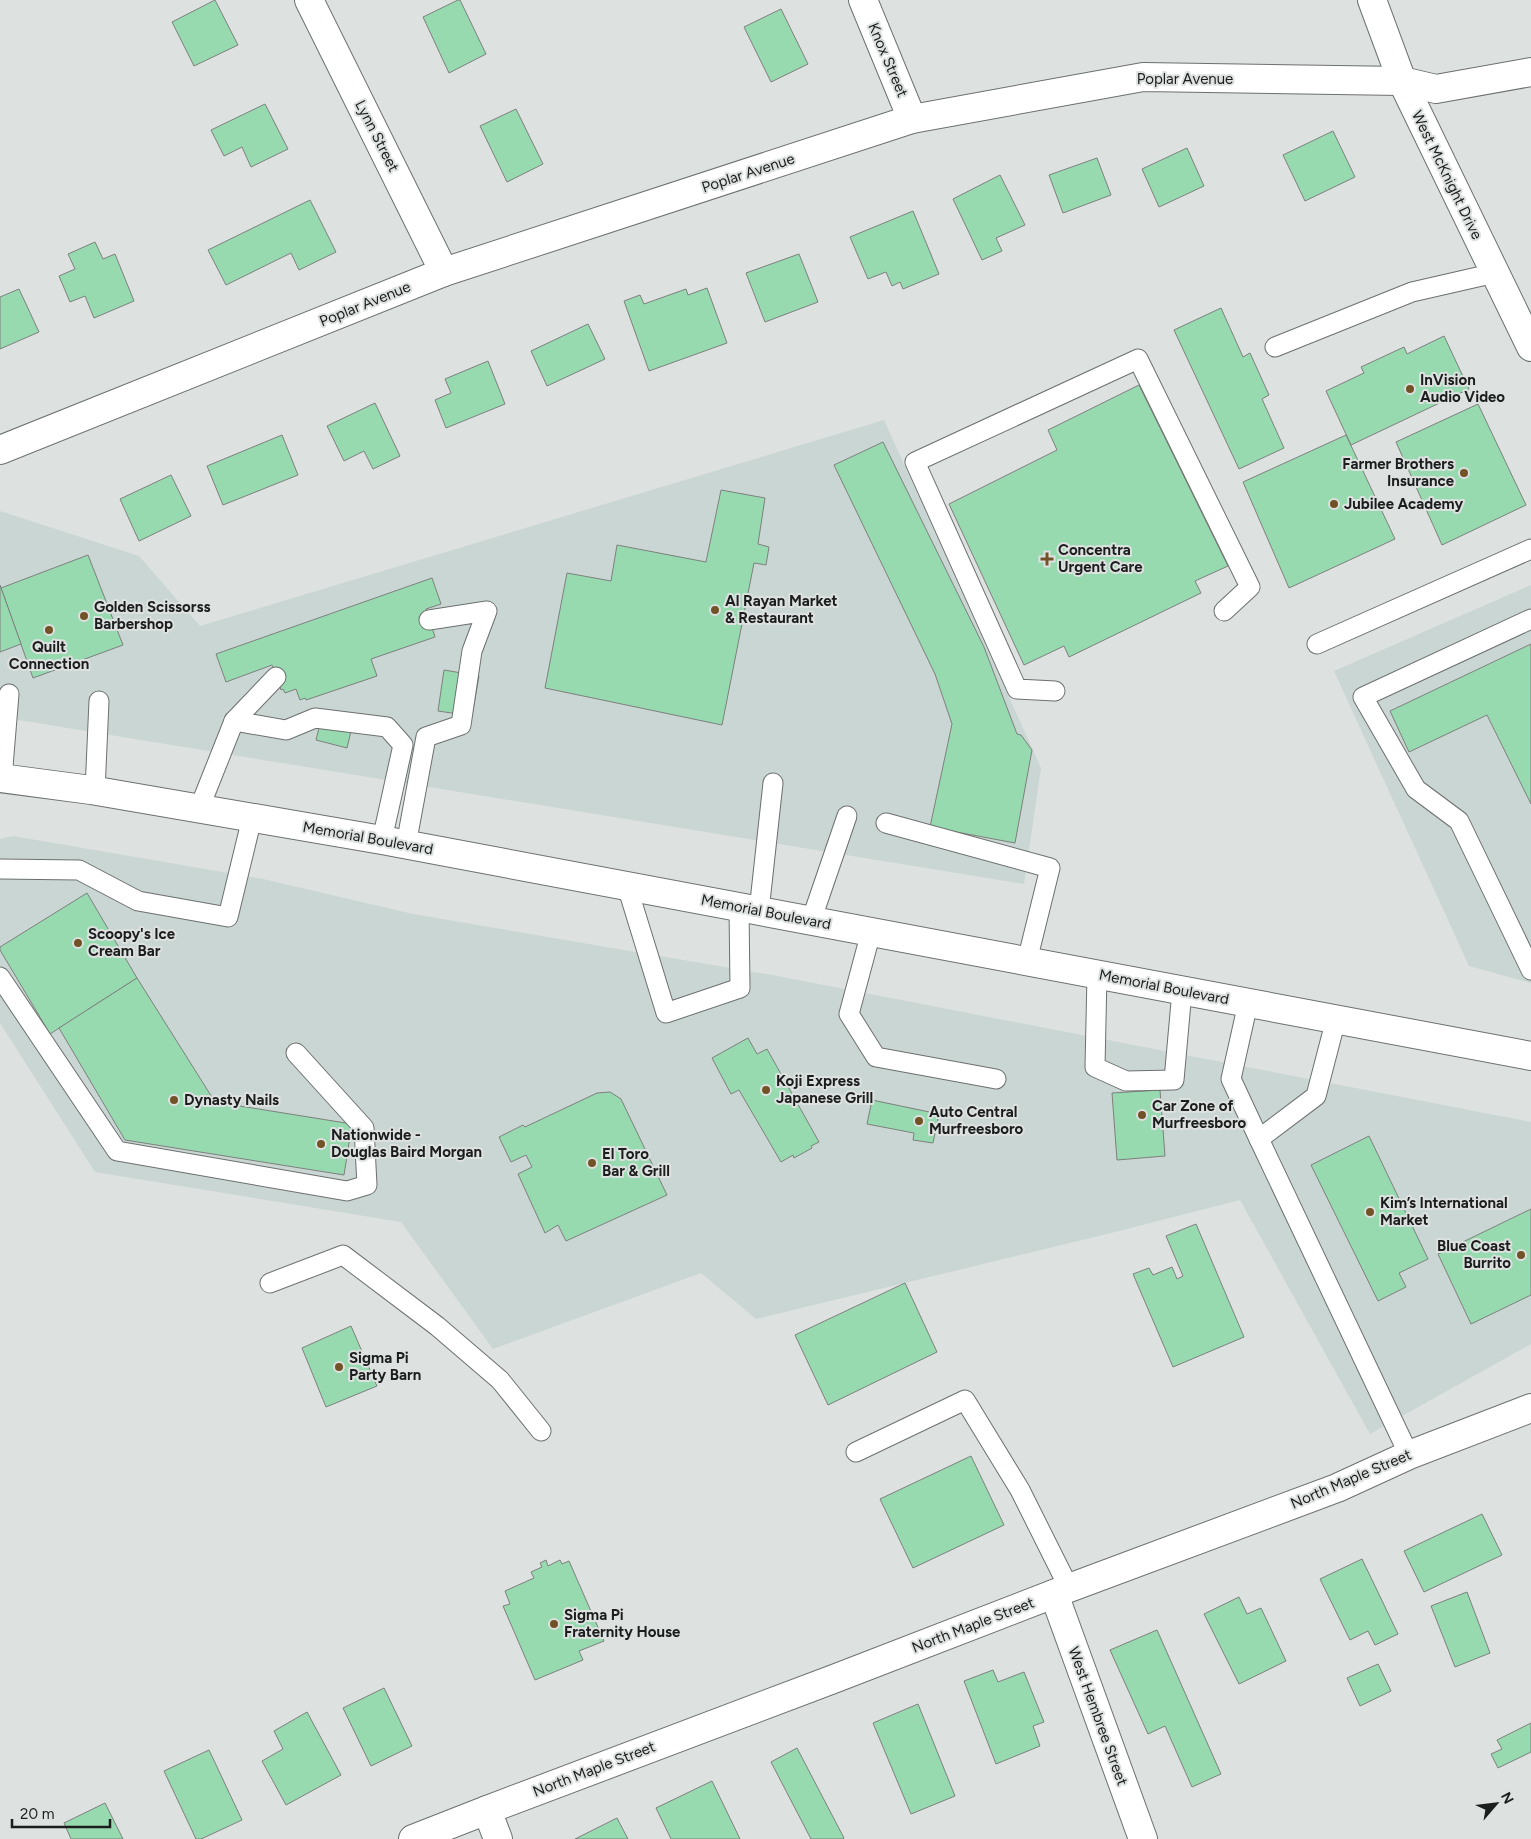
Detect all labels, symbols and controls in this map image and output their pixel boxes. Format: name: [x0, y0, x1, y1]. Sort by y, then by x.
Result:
street label: Knox Street: [864, 20, 912, 100]
street label: Poplar Avenue: [1137, 70, 1233, 88]
street label: Lynn Street: [351, 97, 403, 175]
street label: West McKnight Drive: [1408, 108, 1486, 242]
street label: Poplar Avenue: [699, 150, 797, 196]
street label: Poplar Avenue: [317, 278, 413, 330]
place label: InVision Audio Video: [1420, 371, 1505, 406]
marker: InVision Audio Video: [1404, 383, 1416, 395]
place label: Farmer Brothers Insurance: [1342, 455, 1455, 490]
marker: Farmer Brothers Insurance: [1458, 467, 1470, 479]
place label: Jubilee Academy: [1344, 495, 1463, 513]
marker: Jubilee Academy: [1328, 498, 1340, 510]
place label: Concentra Urgent Care: [1058, 541, 1143, 576]
marker: Concentra Urgent Care: [1040, 552, 1054, 566]
place label: Al Rayan Market & Restaurant: [725, 592, 837, 627]
place label: Golden Scissorss Barbershop: [94, 598, 210, 633]
marker: Al Rayan Market & Restaurant: [709, 604, 721, 616]
marker: Golden Scissorss Barbershop: [78, 610, 90, 622]
marker: Quilt Connection: [43, 624, 55, 636]
place label: Quilt Connection: [9, 638, 89, 673]
street label: Memorial Boulevard: [301, 818, 435, 858]
street label: Memorial Boulevard: [699, 891, 833, 933]
place label: Scoopy's Ice Cream Bar: [88, 925, 176, 960]
marker: Scoopy's Ice Cream Bar: [72, 937, 84, 949]
street label: Memorial Boulevard: [1097, 966, 1231, 1008]
place label: Koji Express Japanese Grill: [776, 1072, 873, 1107]
marker: Koji Express Japanese Grill: [760, 1084, 772, 1096]
place label: Dynasty Nails: [184, 1091, 279, 1109]
marker: Dynasty Nails: [168, 1094, 180, 1106]
place label: Car Zone of Murfreesboro: [1152, 1097, 1247, 1132]
place label: Auto Central Murfreesboro: [929, 1103, 1024, 1138]
marker: Car Zone of Murfreesboro: [1136, 1109, 1148, 1121]
marker: Auto Central Murfreesboro: [913, 1115, 925, 1127]
place label: Nationwide - Douglas Baird Morgan: [331, 1126, 482, 1161]
marker: Nationwide - Douglas Baird Morgan: [315, 1138, 327, 1150]
place label: El Toro Bar & Grill: [602, 1145, 670, 1180]
marker: El Toro Bar & Grill: [586, 1157, 598, 1169]
place label: Kim’s International Market: [1380, 1194, 1508, 1229]
marker: Kim’s International Market: [1364, 1206, 1376, 1218]
place label: Blue Coast Burrito: [1437, 1237, 1511, 1272]
marker: Blue Coast Burrito: [1515, 1249, 1527, 1261]
place label: Sigma Pi Party Barn: [349, 1349, 421, 1384]
marker: Sigma Pi Party Barn: [333, 1361, 345, 1373]
street label: North Maple Street: [1288, 1445, 1414, 1513]
street label: North Maple Street: [909, 1593, 1037, 1657]
place label: Sigma Pi Fraternity House: [564, 1606, 681, 1641]
marker: Sigma Pi Fraternity House: [548, 1618, 560, 1630]
street label: West Hembree Street: [1064, 1644, 1132, 1788]
street label: North Maple Street: [530, 1737, 658, 1801]
north arrow: [1471, 1779, 1521, 1829]
text: N: [1497, 1789, 1517, 1807]
scale bar: [12, 1796, 110, 1828]
text: 20 m: [20, 1805, 54, 1823]

